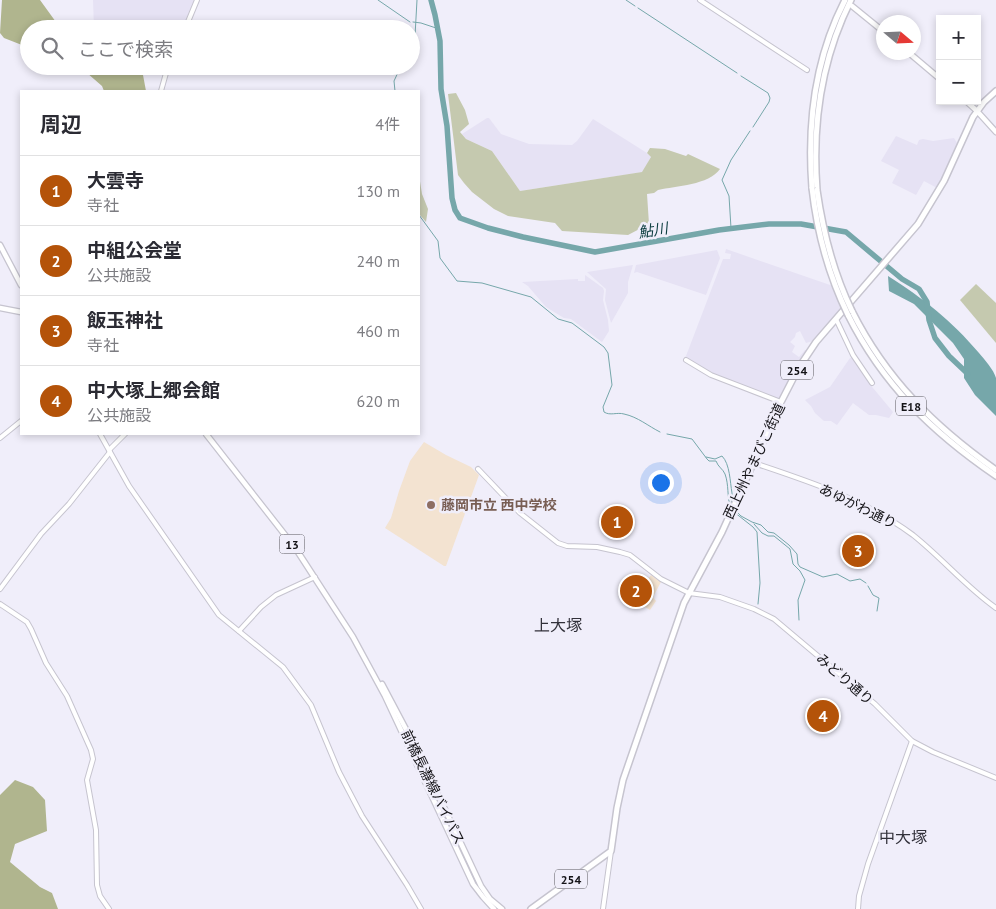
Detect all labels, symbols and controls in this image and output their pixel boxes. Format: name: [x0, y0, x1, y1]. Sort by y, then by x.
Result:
north arrow: [876, 15, 921, 60]
map controls: [936, 15, 981, 105]
button: +: [936, 15, 981, 60]
search box: [20, 20, 420, 75]
icon: search: [38, 34, 66, 62]
text: ここで検索: [78, 37, 173, 61]
button: −: [936, 60, 981, 105]
text: 周辺: [40, 111, 82, 138]
text: 4件: [375, 114, 400, 134]
text: 大雲寺: [87, 168, 144, 192]
text: 1: [51, 181, 61, 201]
text: 130 m: [357, 181, 400, 201]
text: 寺社: [87, 195, 119, 215]
water label: 鮎川: [637, 218, 671, 242]
text: 中組公会堂: [87, 238, 182, 262]
text: 2: [51, 251, 61, 271]
text: 240 m: [357, 251, 400, 271]
text: 公共施設: [87, 265, 151, 285]
text: 飯玉神社: [87, 308, 163, 332]
text: 3: [51, 321, 61, 341]
text: 460 m: [357, 321, 400, 341]
text: 寺社: [87, 335, 119, 355]
road number: 254: [781, 360, 813, 380]
text: 中大塚上郷会館: [87, 378, 220, 402]
text: 4: [51, 391, 61, 411]
text: 620 m: [357, 391, 400, 411]
road number: E18: [896, 396, 926, 416]
street label: 西上州やまびこ街道: [719, 400, 789, 522]
text: 公共施設: [87, 405, 151, 425]
your location: [648, 470, 674, 496]
street label: あゆがわ通り: [816, 479, 900, 533]
place label: 藤岡市立 西中学校: [441, 496, 557, 514]
marker: 藤岡市立 西中学校: [425, 499, 437, 511]
pin: 1: [601, 503, 633, 541]
pin: 3: [842, 532, 874, 570]
road number: 13: [280, 534, 304, 554]
pin: 2: [620, 572, 652, 610]
district label: 上大塚: [534, 615, 582, 635]
street label: みどり通り: [813, 649, 877, 709]
pin: 4: [807, 697, 839, 735]
street label: 前橋長瀞線バイパス: [397, 727, 469, 847]
district label: 中大塚: [879, 827, 927, 847]
road number: 254: [555, 870, 587, 889]

